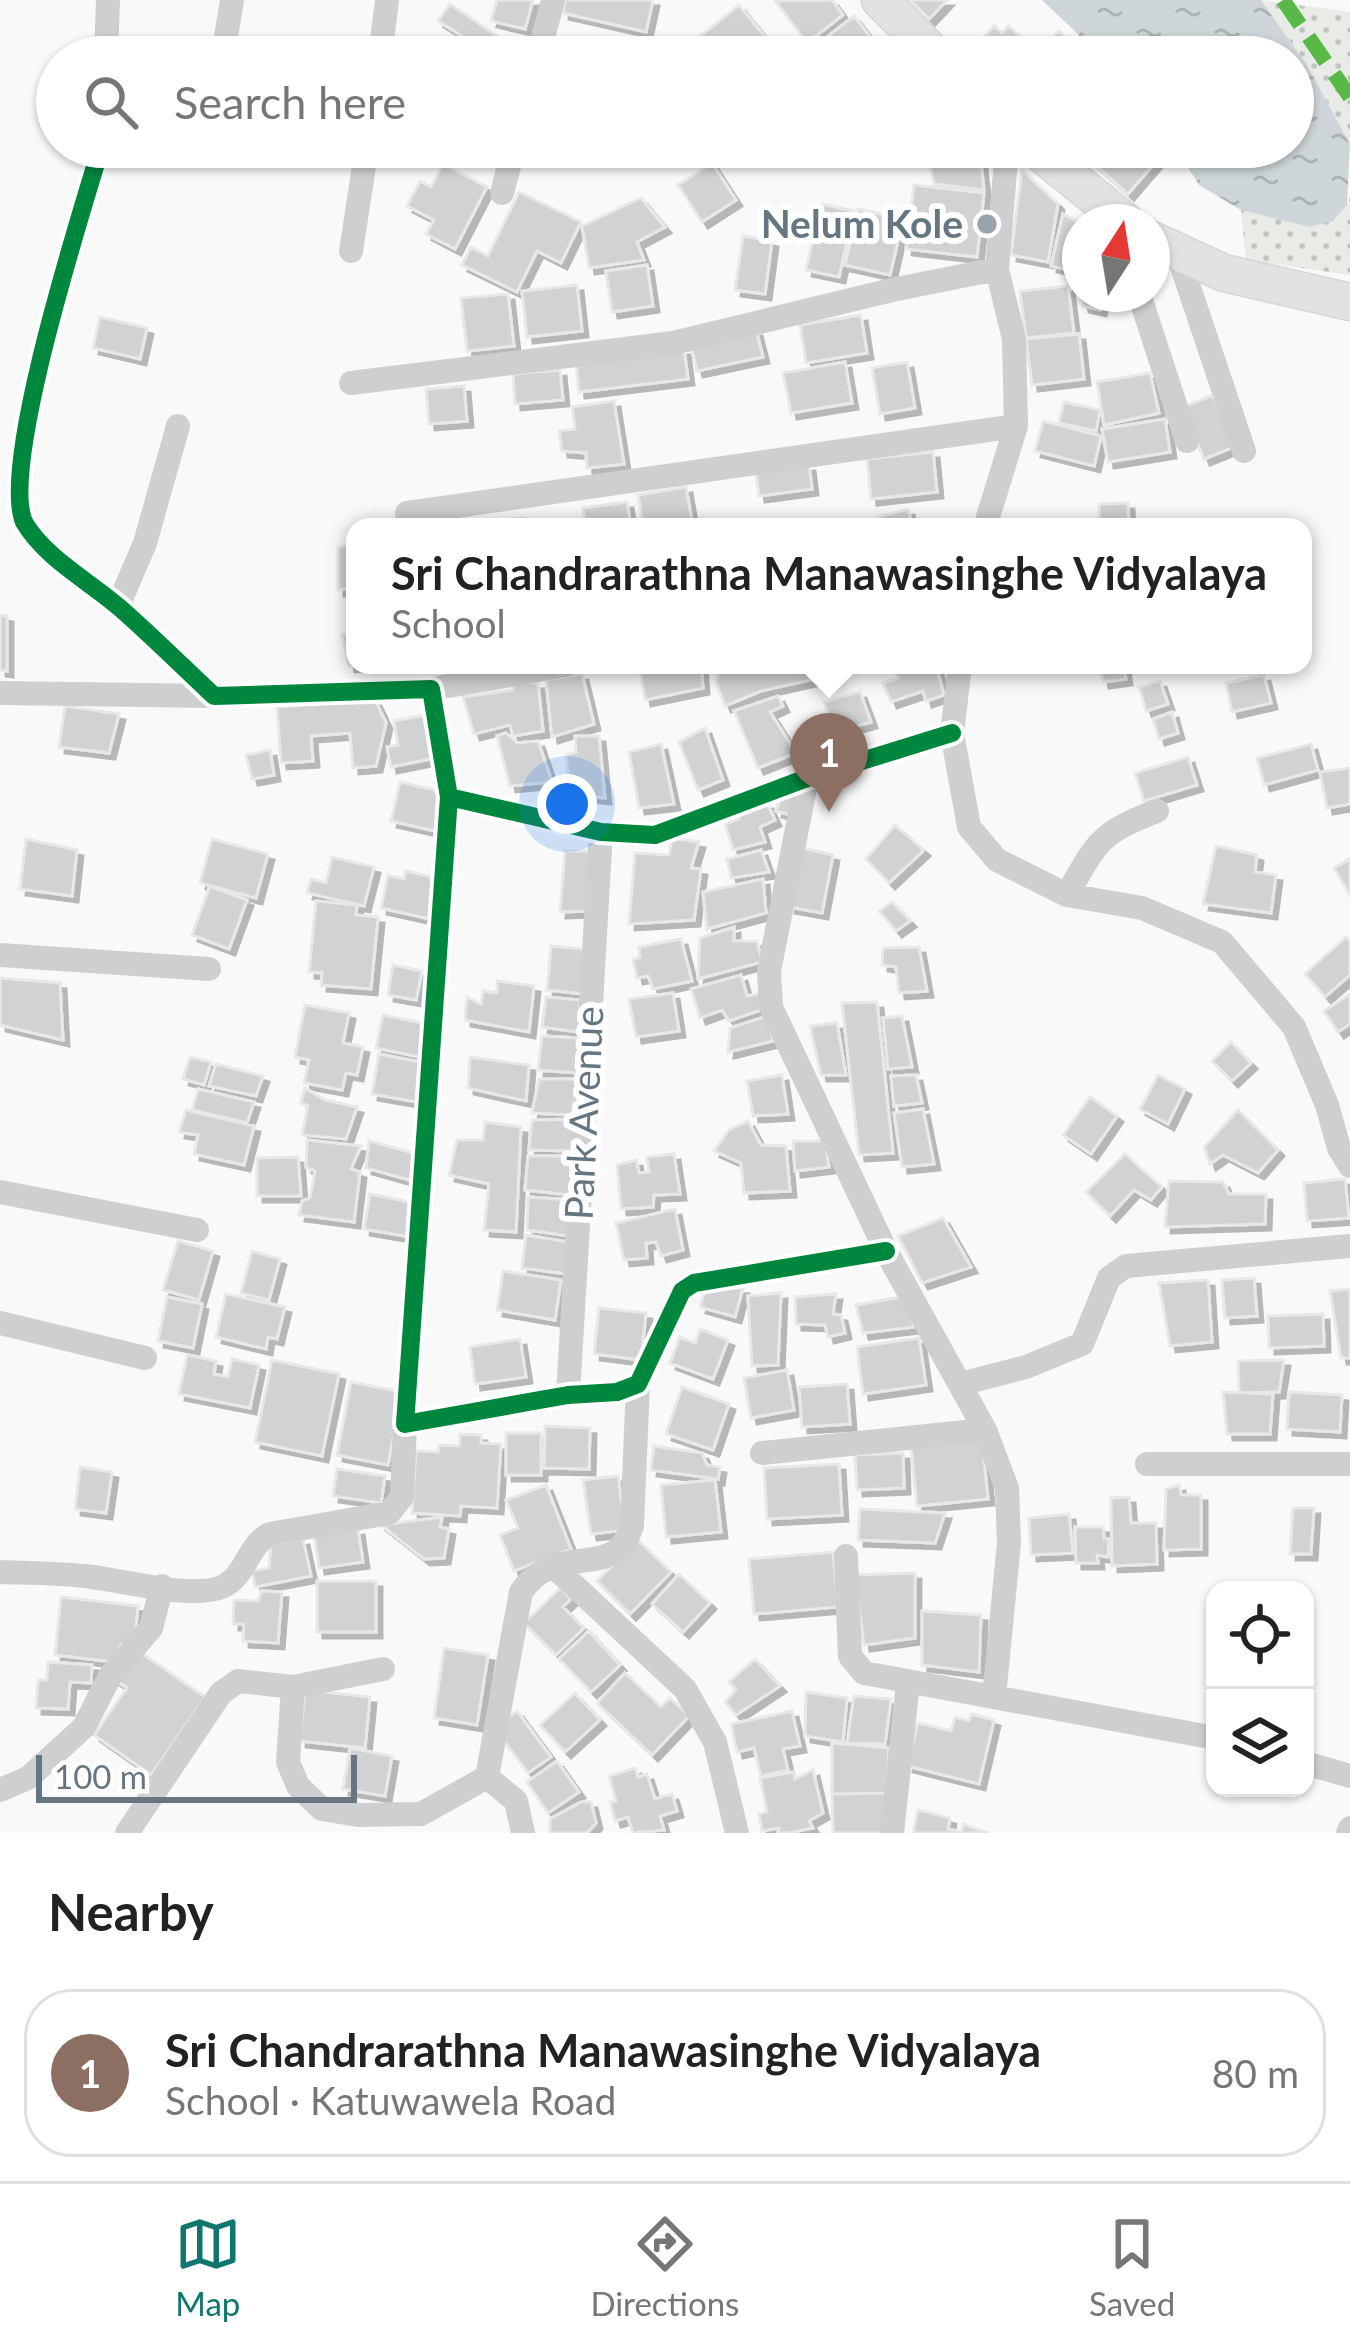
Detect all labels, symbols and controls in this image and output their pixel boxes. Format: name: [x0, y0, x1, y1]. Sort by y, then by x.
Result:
search box: [36, 36, 1314, 168]
icon: search: [78, 69, 144, 135]
text: Search here: [174, 75, 406, 129]
place label: Nelum Kole: [761, 200, 963, 246]
north arrow: [1062, 204, 1170, 312]
marker: Nelum Kole: [974, 211, 1000, 237]
popup: [346, 518, 1312, 674]
text: Sri Chandrarathna Manawasinghe Vidyalaya: [391, 546, 1267, 600]
text: School: [391, 600, 506, 646]
pin: 1: [790, 713, 868, 812]
your location: [537, 774, 597, 834]
street label: Park Avenue: [554, 1005, 612, 1221]
map controls: [1206, 1581, 1314, 1797]
button: locate: [1206, 1581, 1314, 1689]
button: layers: [1206, 1689, 1314, 1797]
scale bar: [36, 1749, 357, 1802]
text: 100 m: [54, 1756, 147, 1796]
text: Nearby: [48, 1881, 214, 1942]
text: Sri Chandrarathna Manawasinghe Vidyalaya: [165, 2023, 1041, 2077]
text: 1: [79, 2050, 101, 2096]
text: 80 m: [1212, 2050, 1299, 2096]
text: School · Katuwawela Road: [165, 2077, 616, 2123]
tab: Map: [175, 2211, 241, 2323]
tab: Directions: [590, 2211, 739, 2323]
tab: Saved: [1089, 2211, 1175, 2323]

